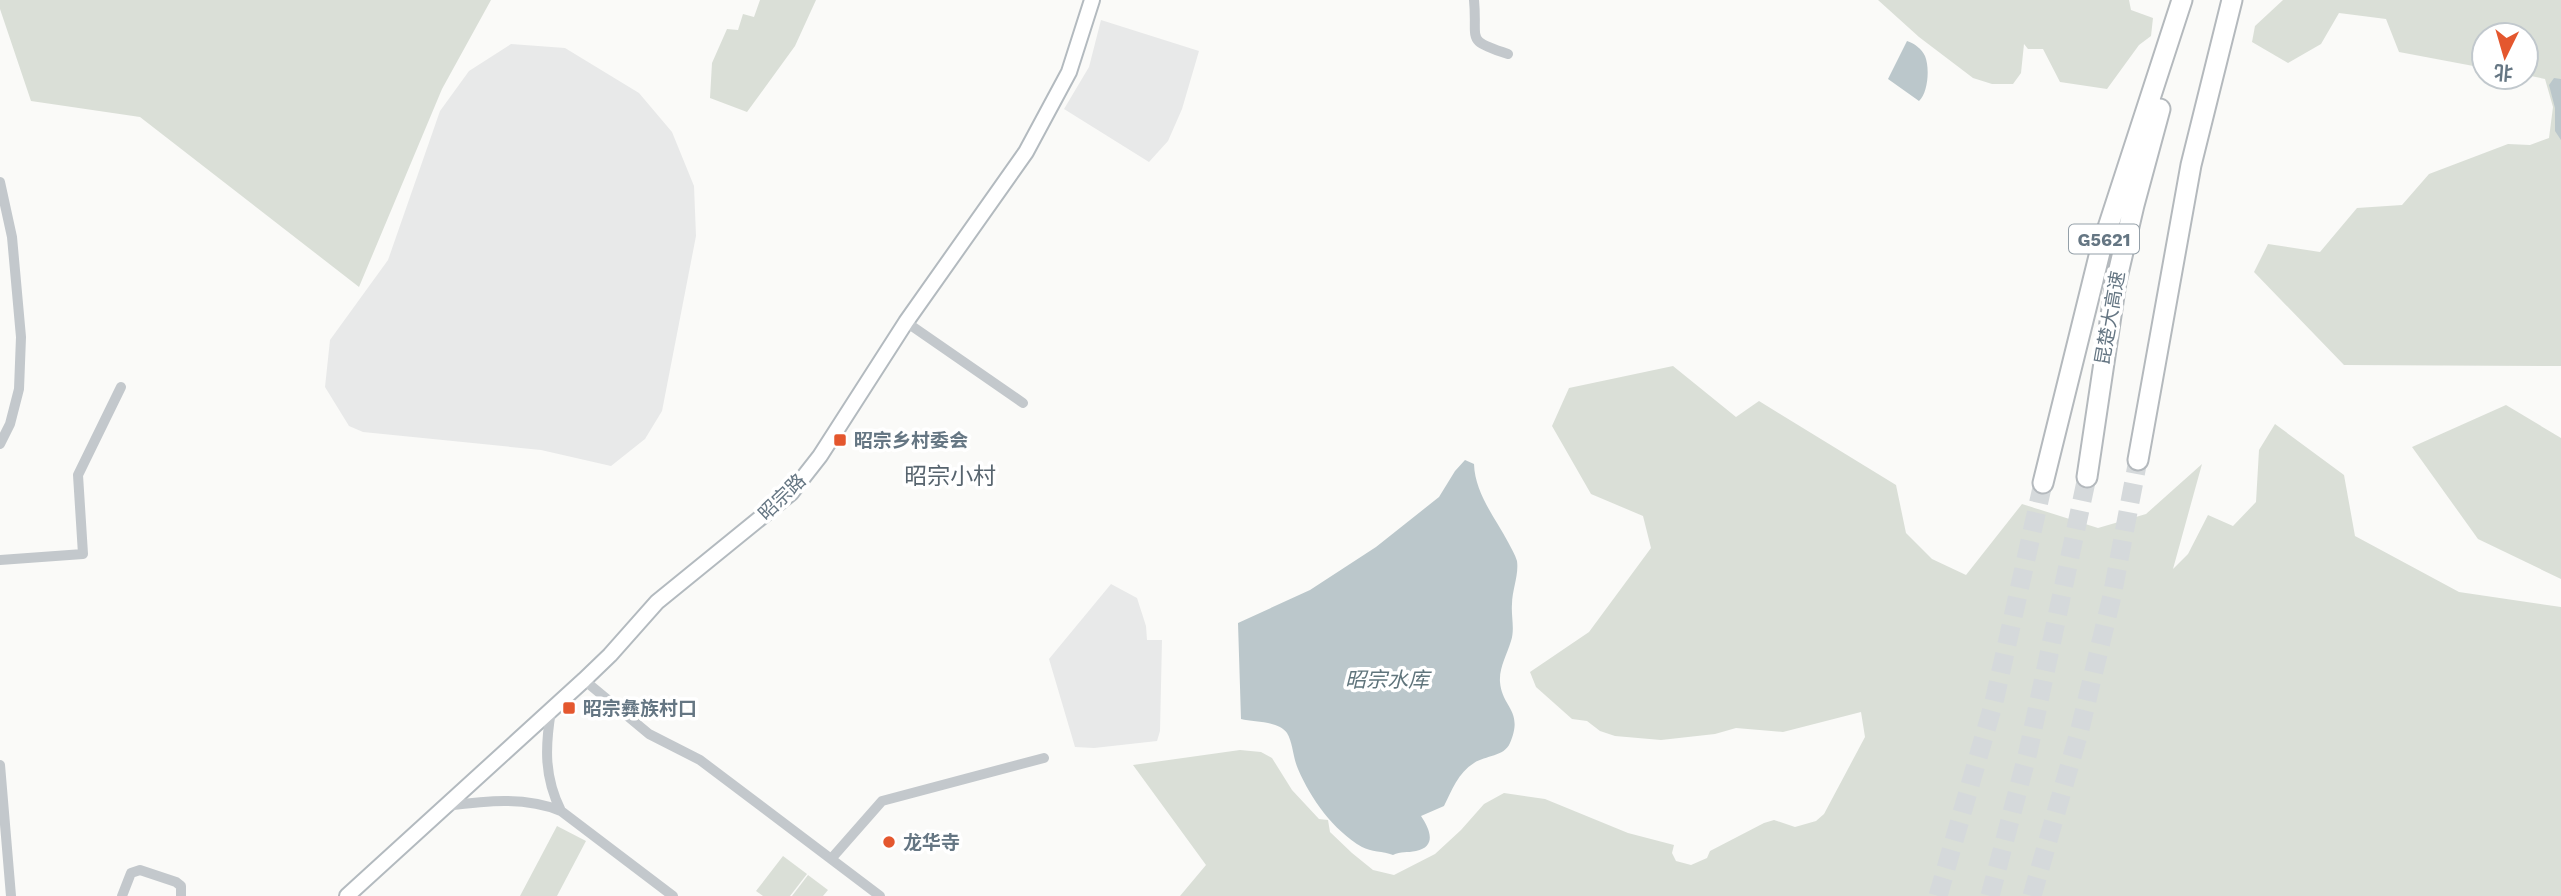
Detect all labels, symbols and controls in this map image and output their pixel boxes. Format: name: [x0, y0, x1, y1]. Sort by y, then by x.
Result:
north arrow: [2470, 21, 2540, 91]
text: 北: [2493, 60, 2514, 85]
road number: G5621: [2069, 225, 2139, 254]
street label: 昆楚大高速: [2090, 269, 2130, 367]
place label: 昭宗乡村委会: [854, 429, 968, 452]
marker: 昭宗乡村委会: [832, 432, 848, 448]
district label: 昭宗小村: [904, 463, 996, 490]
street label: 昭宗路: [754, 469, 810, 525]
water label: 昭宗水库: [1345, 667, 1432, 692]
place label: 昭宗彝族村口: [583, 697, 697, 720]
marker: 昭宗彝族村口: [561, 700, 577, 716]
place label: 龙华寺: [903, 831, 960, 854]
marker: 龙华寺: [881, 834, 897, 850]

